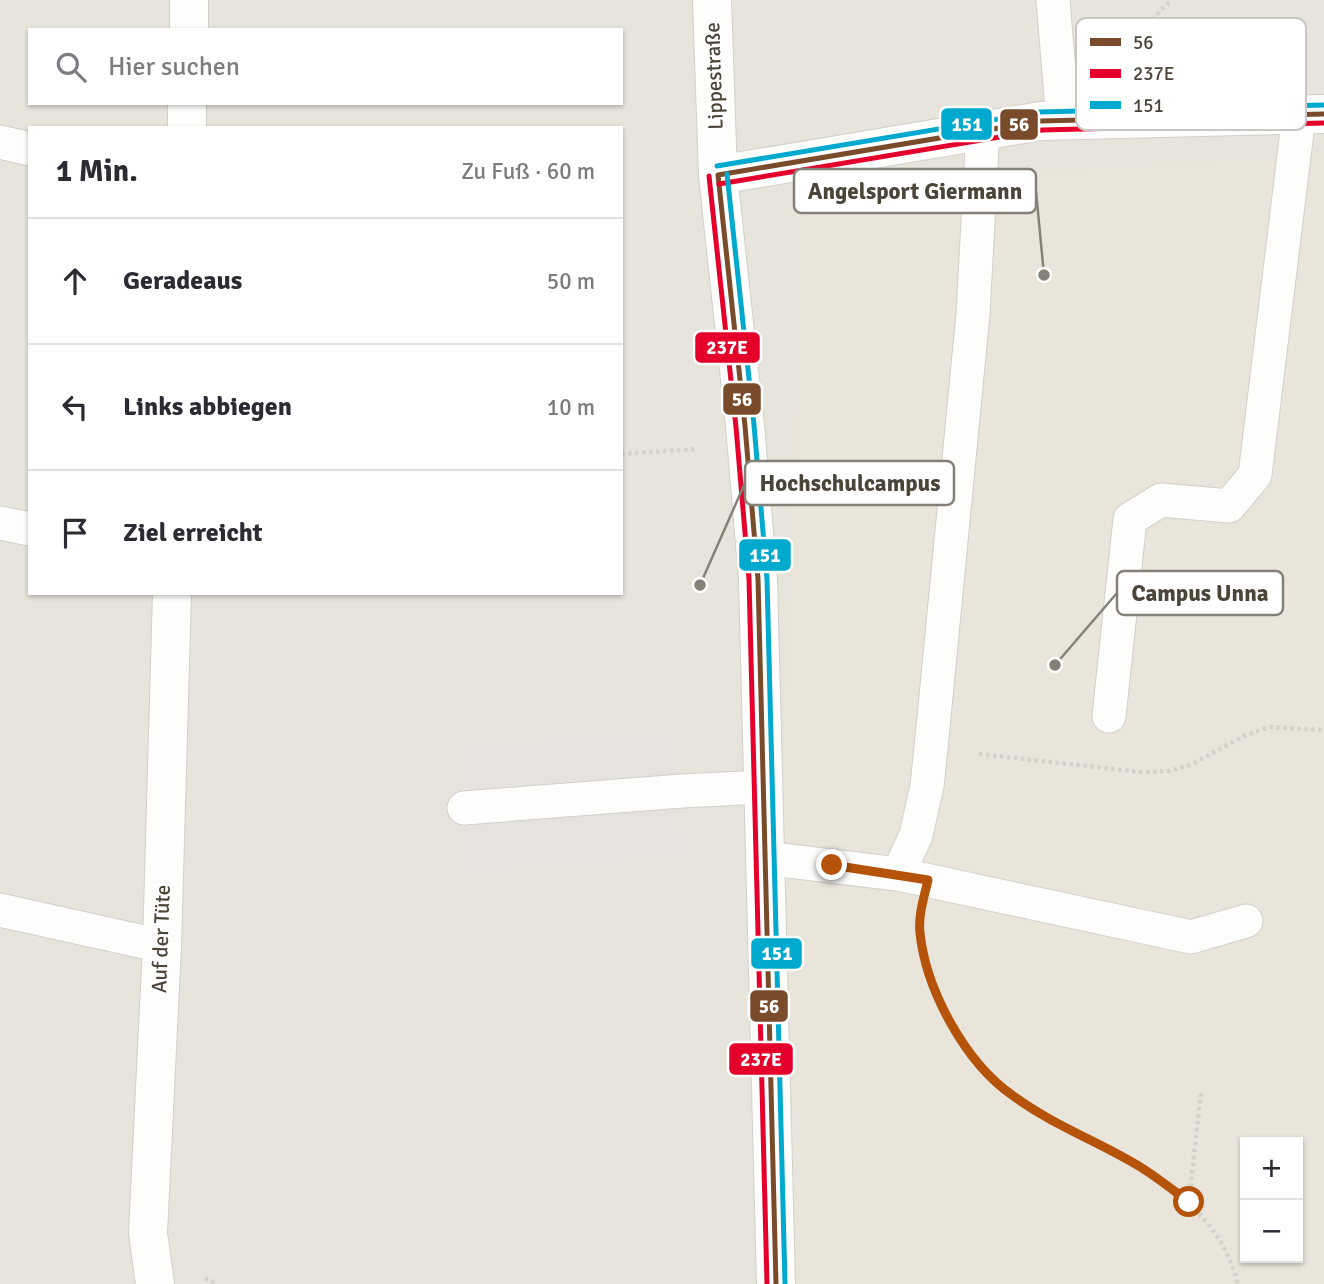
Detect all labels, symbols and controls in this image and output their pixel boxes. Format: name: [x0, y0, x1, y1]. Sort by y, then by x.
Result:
legend: [1076, 18, 1306, 130]
street label: Lippestraße: [699, 22, 729, 130]
search box: [28, 28, 623, 105]
text: 56: [1133, 31, 1154, 55]
icon: search: [52, 48, 90, 86]
text: Hier suchen: [108, 51, 240, 83]
text: 237E: [1133, 62, 1175, 86]
text: 151: [1133, 94, 1164, 118]
line badge: 151: [940, 107, 993, 141]
line badge: 56: [999, 108, 1039, 141]
text: 151: [952, 113, 982, 137]
text: 56: [1009, 113, 1029, 137]
text: 1 Min.: [56, 153, 138, 190]
text: Zu Fuß · 60 m: [461, 157, 595, 186]
callout: Angelsport Giermann: [794, 169, 1036, 213]
text: Angelsport Giermann: [808, 177, 1022, 206]
icon: ahead: [56, 262, 94, 300]
text: Geradeaus: [123, 265, 242, 297]
text: 50 m: [547, 267, 595, 296]
line badge: 237E: [694, 331, 761, 364]
text: 237E: [706, 336, 748, 360]
line badge: 56: [722, 382, 762, 416]
icon: left: [56, 388, 94, 426]
text: 56: [732, 388, 752, 412]
text: Links abbiegen: [123, 391, 292, 423]
text: 10 m: [547, 393, 595, 422]
callout: Hochschulcampus: [745, 461, 954, 505]
text: Hochschulcampus: [760, 469, 940, 498]
icon: arrive: [56, 514, 94, 552]
text: Ziel erreicht: [123, 517, 263, 549]
line badge: 151: [738, 538, 792, 572]
text: 151: [750, 544, 780, 568]
callout: Campus Unna: [1117, 571, 1283, 615]
text: Campus Unna: [1131, 579, 1269, 608]
route end: [816, 849, 847, 880]
street label: Auf der Tüte: [146, 884, 176, 994]
line badge: 151: [750, 937, 803, 970]
text: 151: [762, 942, 792, 966]
line badge: 56: [749, 989, 789, 1023]
text: 56: [759, 995, 779, 1019]
line badge: 237E: [728, 1042, 794, 1076]
text: 237E: [740, 1048, 782, 1072]
map controls: [1240, 1137, 1303, 1263]
button: +: [1240, 1137, 1303, 1200]
route start: [1173, 1186, 1204, 1217]
button: −: [1240, 1200, 1303, 1263]

